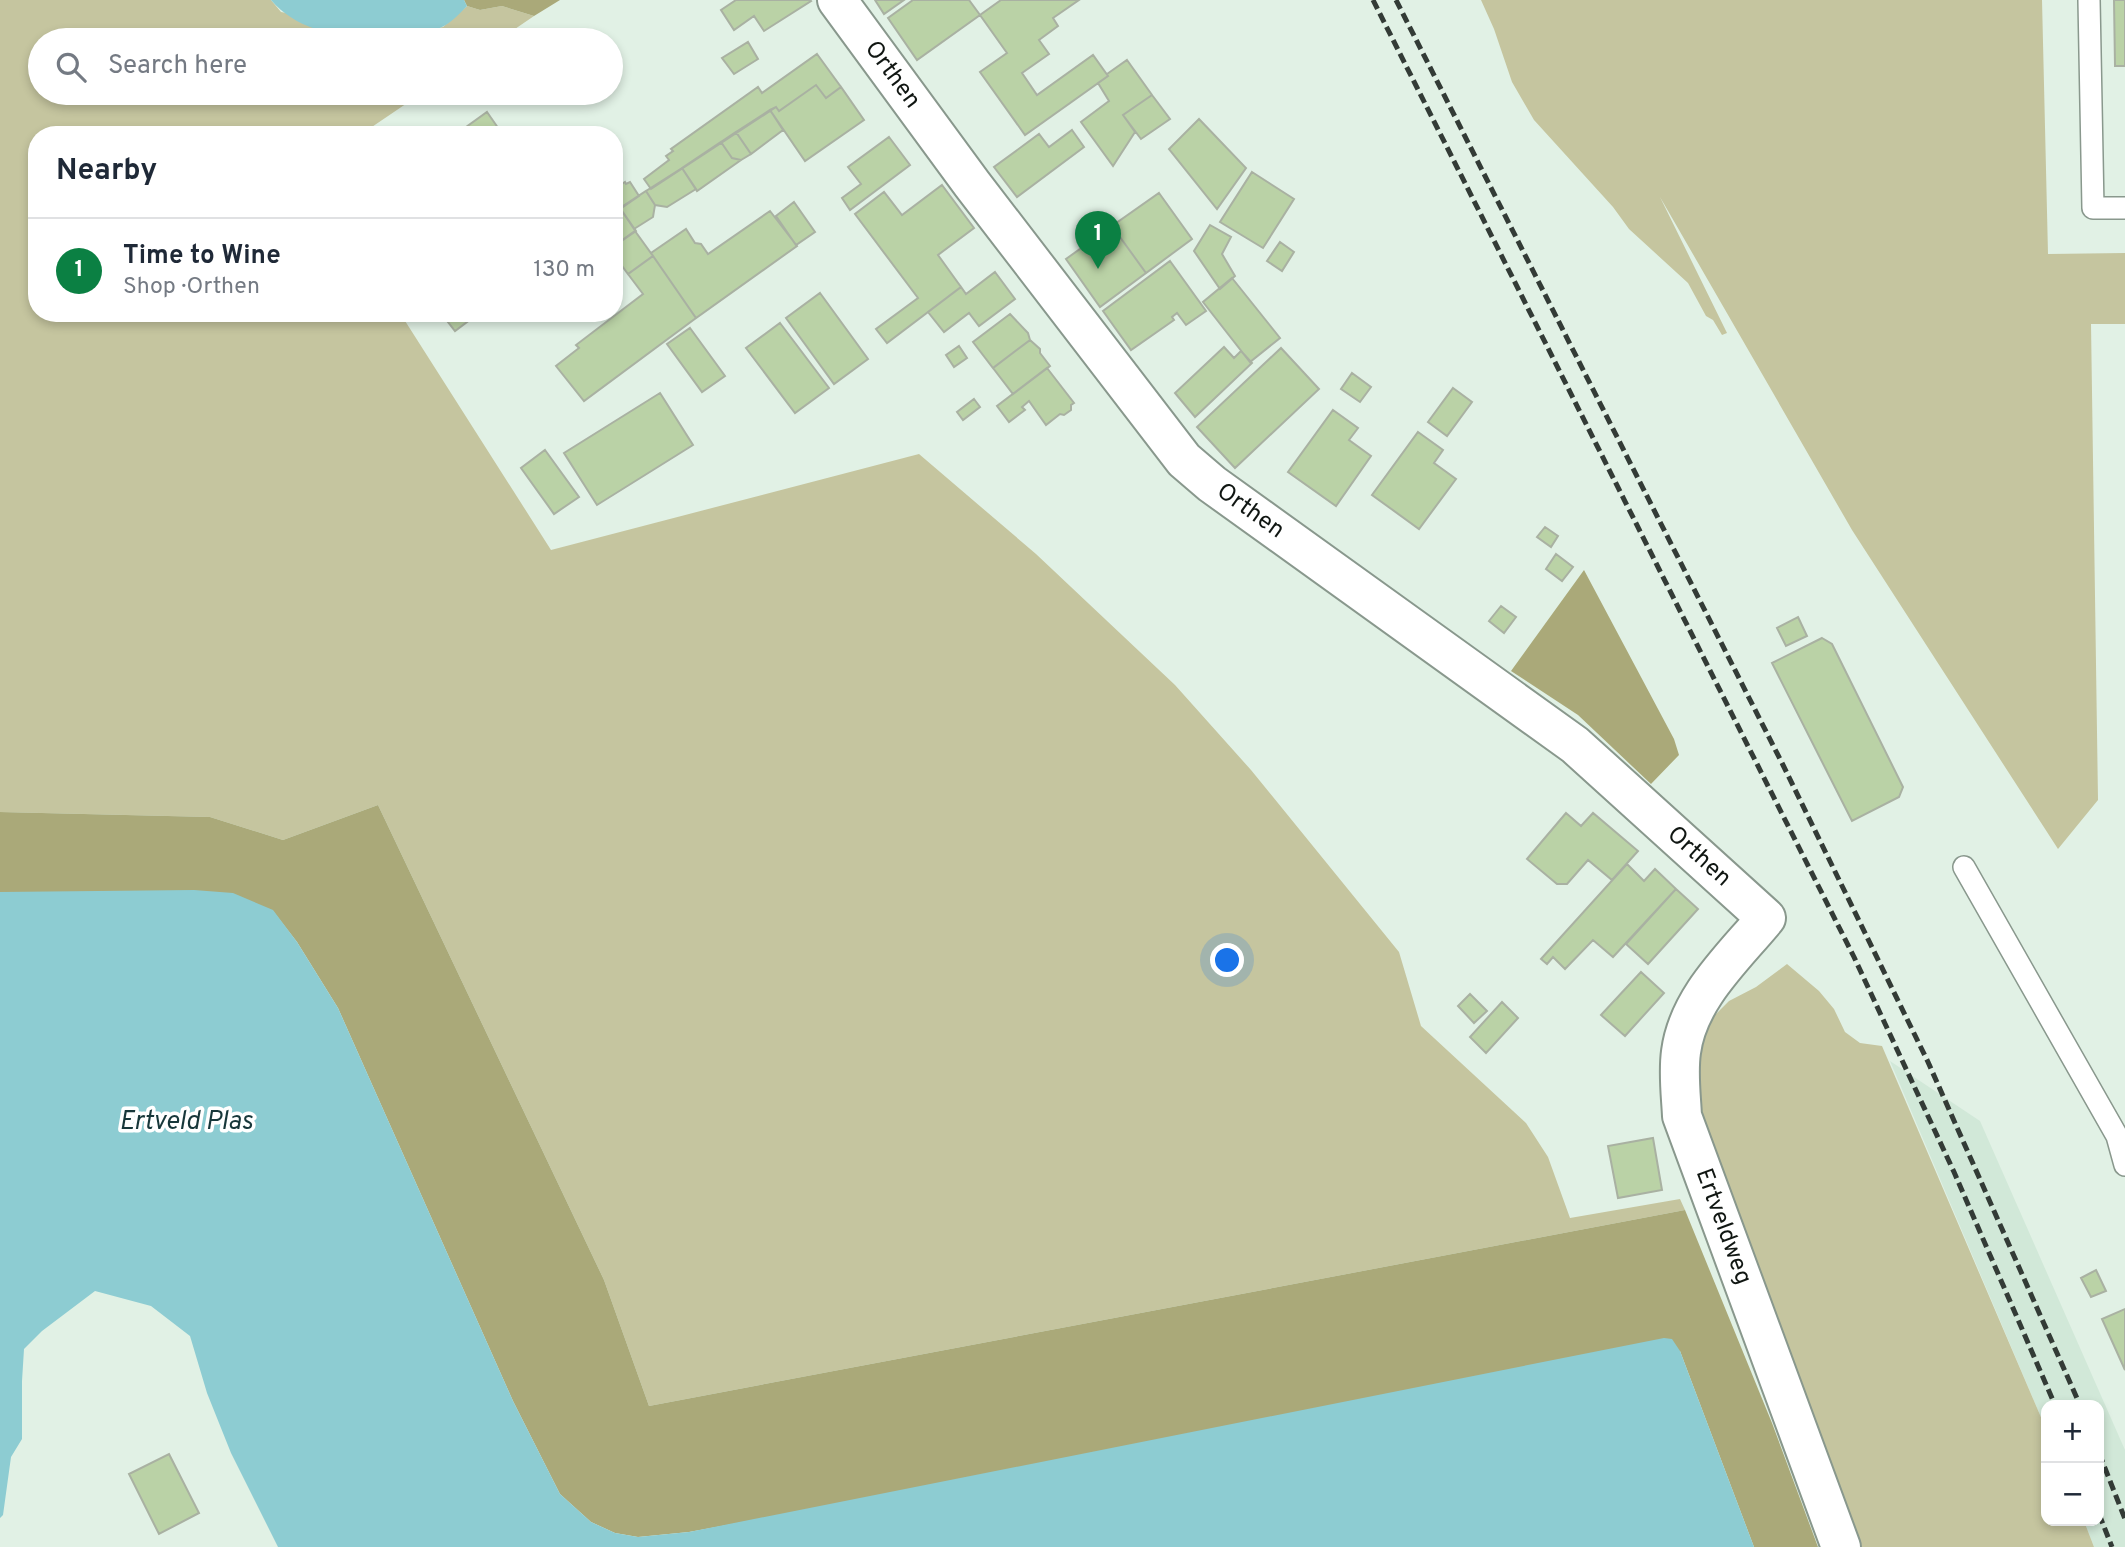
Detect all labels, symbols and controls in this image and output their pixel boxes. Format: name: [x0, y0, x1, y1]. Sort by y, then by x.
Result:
search box: [28, 28, 623, 105]
street label: Orthen: [857, 35, 927, 115]
icon: search: [52, 48, 90, 86]
text: Search here: [108, 50, 247, 83]
text: Nearby: [56, 153, 157, 190]
pin: 1: [1075, 211, 1121, 269]
text: Time to Wine: [123, 240, 281, 273]
text: 1: [74, 256, 84, 285]
text: 130 m: [533, 256, 595, 285]
text: Shop · Orthen: [123, 273, 260, 302]
street label: Orthen: [1210, 477, 1290, 546]
street label: Orthen: [1660, 820, 1737, 894]
your location: [1210, 943, 1244, 977]
water label: Ertveld Plas: [119, 1106, 254, 1139]
street label: Ertveldweg: [1688, 1165, 1758, 1289]
map controls: [2041, 1400, 2104, 1526]
button: +: [2041, 1400, 2104, 1463]
button: −: [2041, 1463, 2104, 1526]

